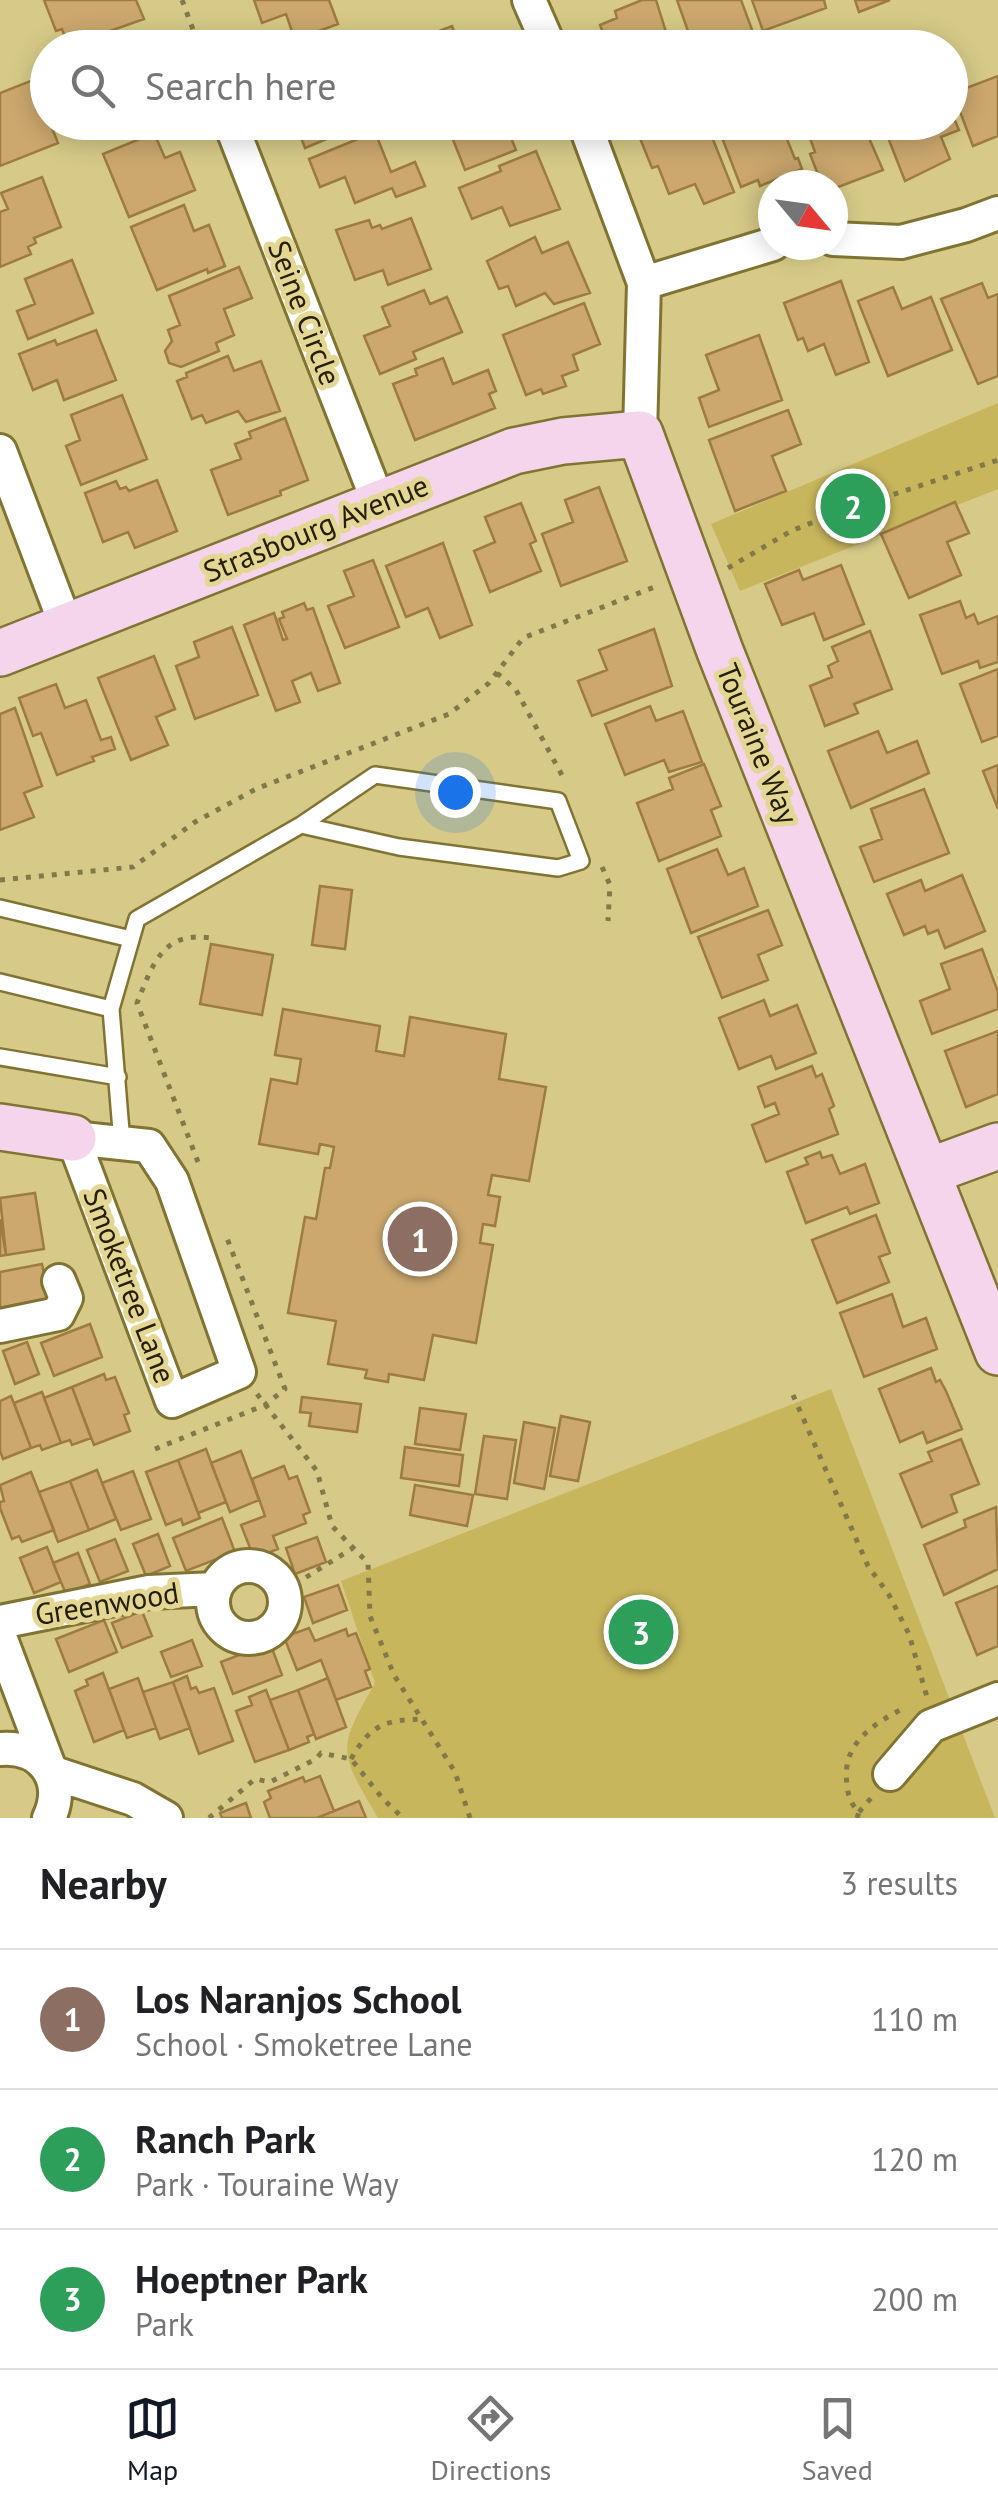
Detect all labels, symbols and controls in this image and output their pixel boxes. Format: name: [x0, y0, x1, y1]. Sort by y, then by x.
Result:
search box: [30, 30, 968, 140]
icon: search: [65, 58, 120, 113]
text: Search here: [145, 61, 337, 110]
north arrow: [758, 170, 848, 260]
street label: Seine Circle: [260, 235, 351, 390]
street label: Strasbourg Avenue: [197, 465, 434, 591]
pin: 2: [820, 468, 886, 544]
street label: Touraine Way: [709, 657, 808, 829]
your location: [430, 767, 481, 818]
street label: Smoketree Lane: [75, 1183, 185, 1388]
pin: 1: [388, 1202, 452, 1276]
street label: Greenwood: [32, 1572, 181, 1633]
pin: 3: [608, 1594, 674, 1670]
text: Nearby: [40, 1856, 167, 1911]
text: 3 results: [840, 1862, 958, 1904]
text: Los Naranjos School: [135, 1974, 462, 2023]
text: 1: [63, 1998, 82, 2040]
text: 110 m: [871, 1998, 958, 2040]
text: School · Smoketree Lane: [135, 2023, 473, 2065]
text: Ranch Park: [135, 2114, 316, 2163]
text: 2: [63, 2138, 82, 2180]
text: 120 m: [871, 2138, 958, 2180]
text: Park · Touraine Way: [135, 2163, 399, 2205]
text: Hoeptner Park: [135, 2254, 368, 2303]
text: 3: [63, 2278, 82, 2320]
text: 200 m: [871, 2278, 958, 2320]
text: Park: [135, 2303, 194, 2345]
tab: Map: [125, 2391, 180, 2488]
tab: Directions: [430, 2391, 551, 2488]
tab: Saved: [802, 2391, 873, 2488]

